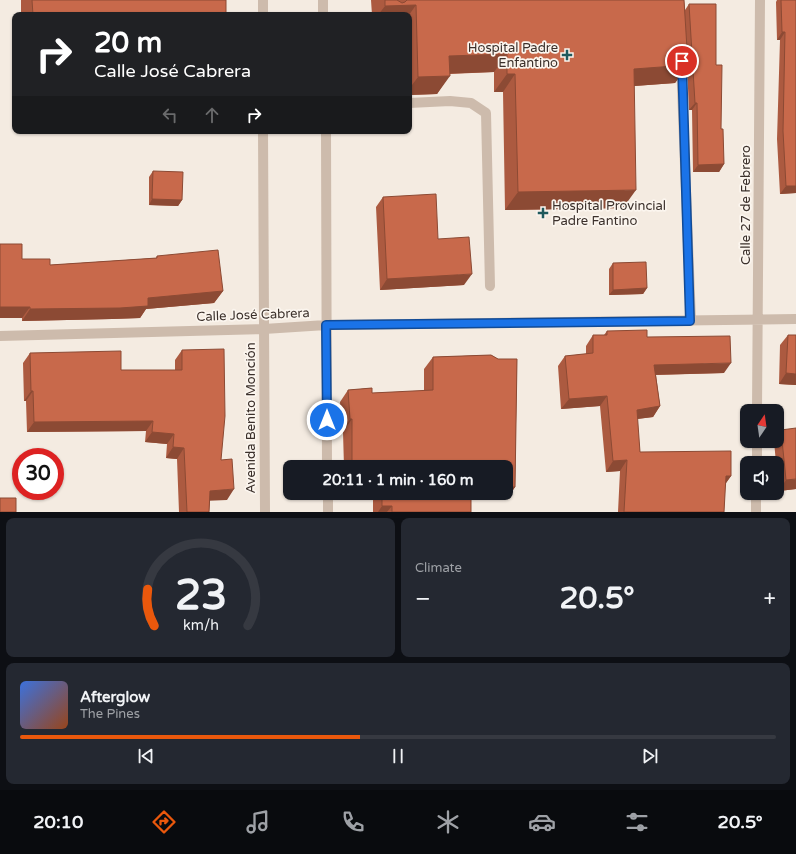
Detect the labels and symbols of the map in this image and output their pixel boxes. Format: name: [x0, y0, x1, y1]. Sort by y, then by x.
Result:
place label: Hospital Padre Enfantino: [468, 40, 558, 71]
pin: [665, 44, 699, 78]
marker: Hospital Padre Enfantino: [561, 49, 573, 61]
street label: Calle 27 de Febrero: [738, 145, 754, 265]
place label: Hospital Provincial Padre Fantino: [552, 198, 666, 229]
marker: Hospital Provincial Padre Fantino: [537, 207, 549, 219]
street label: Calle José Cabrera: [196, 305, 310, 325]
street label: Avenida Benito Monción: [243, 342, 259, 494]
position arrow: [306, 399, 348, 441]
north arrow: [740, 404, 784, 448]
speed limit sign: 30: [12, 448, 64, 500]

